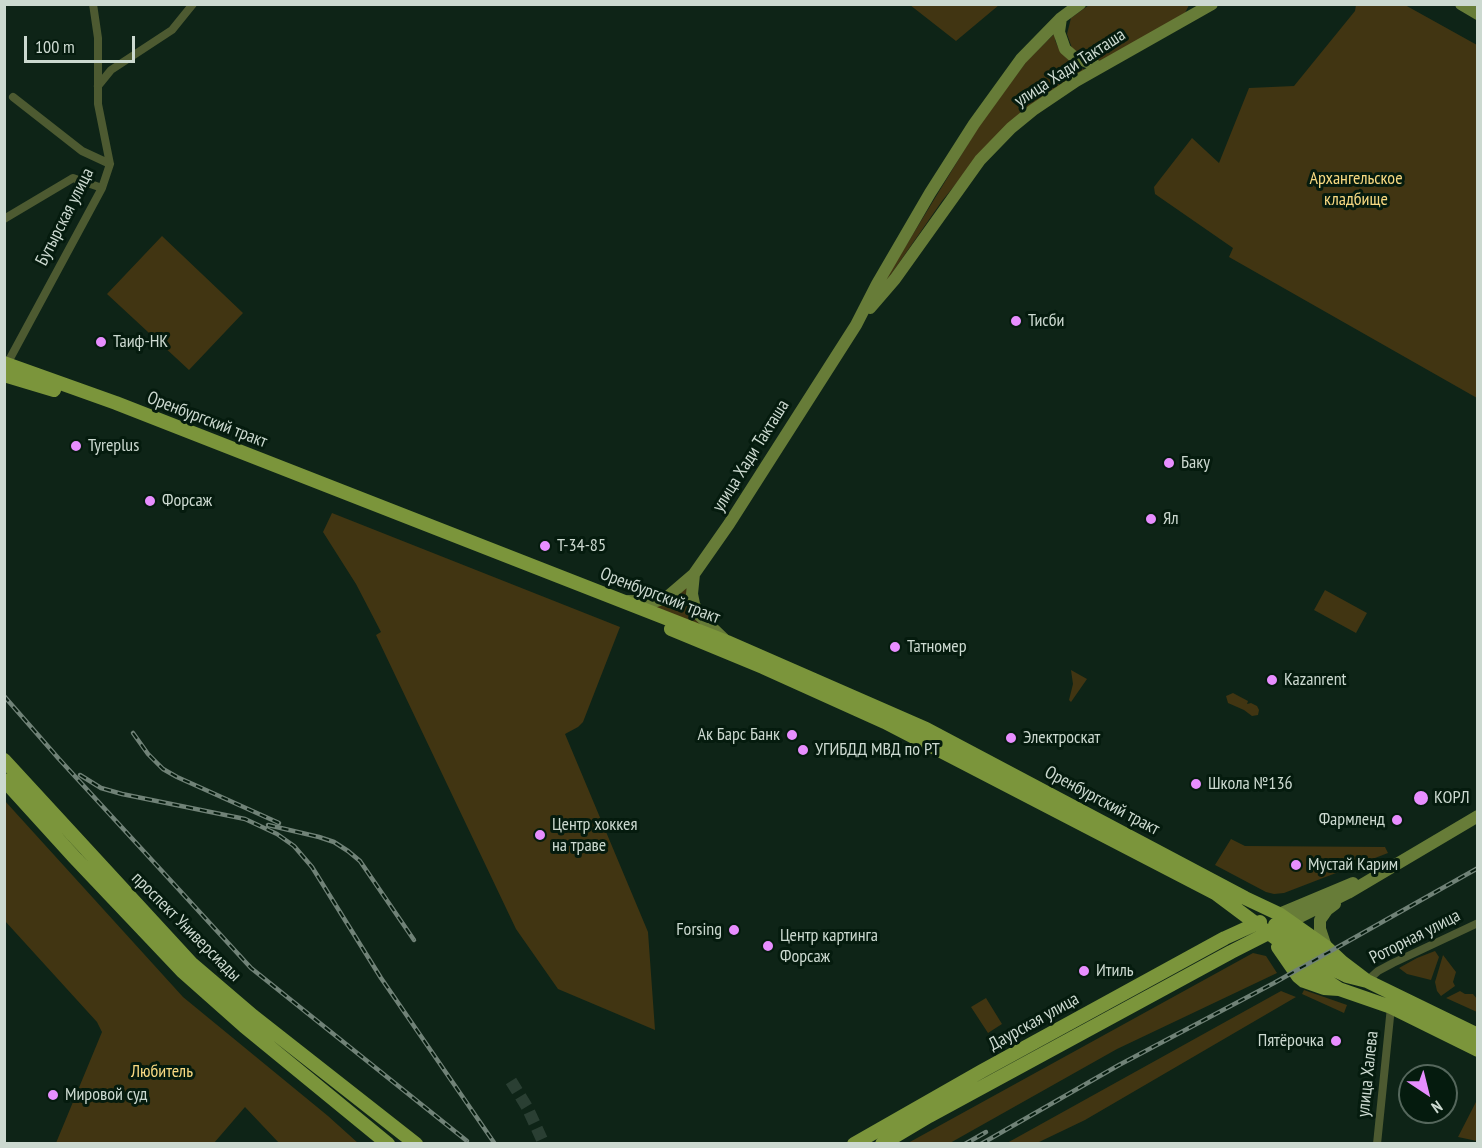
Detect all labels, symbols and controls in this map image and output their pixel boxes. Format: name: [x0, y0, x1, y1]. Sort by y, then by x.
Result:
scale bar: [27, 24, 138, 62]
street label: улица Хади Такташа: [1010, 24, 1130, 112]
text: 100 m: [35, 35, 75, 58]
street label: Бутырская улица: [31, 165, 99, 269]
park label: Архангельское кладбище: [1309, 168, 1403, 210]
place label: Тисби: [1028, 310, 1064, 332]
marker: Тисби: [1009, 314, 1023, 328]
place label: Таиф-НК: [113, 331, 168, 353]
marker: Таиф-НК: [94, 335, 108, 349]
street label: Оренбургский тракт: [144, 387, 270, 453]
street label: улица Хади Такташа: [708, 396, 794, 516]
place label: Tyreplus: [88, 435, 139, 457]
marker: Tyreplus: [69, 439, 83, 453]
place label: Баку: [1181, 452, 1210, 474]
marker: Баку: [1162, 456, 1176, 470]
place label: Форсаж: [162, 490, 212, 512]
marker: Форсаж: [143, 494, 157, 508]
place label: Ял: [1163, 508, 1179, 530]
marker: Ял: [1144, 512, 1158, 526]
place label: T-34-85: [557, 535, 606, 557]
marker: T-34-85: [538, 539, 552, 553]
street label: Оренбургский тракт: [597, 563, 723, 629]
place label: Татномер: [907, 636, 967, 658]
marker: Татномер: [888, 640, 902, 654]
place label: Kazanrent: [1284, 669, 1346, 691]
marker: Kazanrent: [1265, 673, 1279, 687]
place label: Ак Барс Банк: [697, 724, 780, 746]
place label: Электроскат: [1023, 727, 1100, 749]
marker: Ак Барс Банк: [785, 728, 799, 742]
marker: Электроскат: [1004, 731, 1018, 745]
place label: УГИБДД МВД по РТ: [815, 739, 940, 761]
marker: УГИБДД МВД по РТ: [796, 743, 810, 757]
street label: Оренбургский тракт: [1041, 762, 1163, 840]
place label: Школа №136: [1208, 773, 1293, 795]
marker: Школа №136: [1189, 777, 1203, 791]
place label: КОРЛ: [1434, 787, 1469, 809]
marker: КОРЛ: [1412, 789, 1430, 807]
place label: Фармленд: [1319, 809, 1385, 831]
marker: Фармленд: [1390, 813, 1404, 827]
place label: Центр хоккея на траве: [552, 814, 637, 856]
marker: Центр хоккея на траве: [533, 828, 547, 842]
place label: Мустай Карим: [1308, 854, 1398, 876]
marker: Мустай Карим: [1289, 858, 1303, 872]
street label: проспект Универсиады: [127, 868, 245, 986]
street label: Роторная улица: [1366, 905, 1464, 969]
place label: Forsing: [676, 919, 722, 941]
marker: Forsing: [727, 923, 741, 937]
place label: Центр картинга Форсаж: [780, 925, 878, 968]
marker: Центр картинга Форсаж: [761, 939, 775, 953]
place label: Итиль: [1096, 960, 1134, 982]
marker: Итиль: [1077, 964, 1091, 978]
street label: Даурская улица: [985, 988, 1083, 1056]
place label: Пятёрочка: [1258, 1030, 1324, 1052]
street label: улица Халева: [1353, 1030, 1383, 1118]
marker: Пятёрочка: [1329, 1034, 1343, 1048]
park label: Любитель: [131, 1061, 193, 1083]
north arrow: [1398, 1064, 1458, 1124]
place label: Мировой суд: [65, 1084, 147, 1106]
marker: Мировой суд: [46, 1088, 60, 1102]
text: N: [1428, 1096, 1446, 1118]

